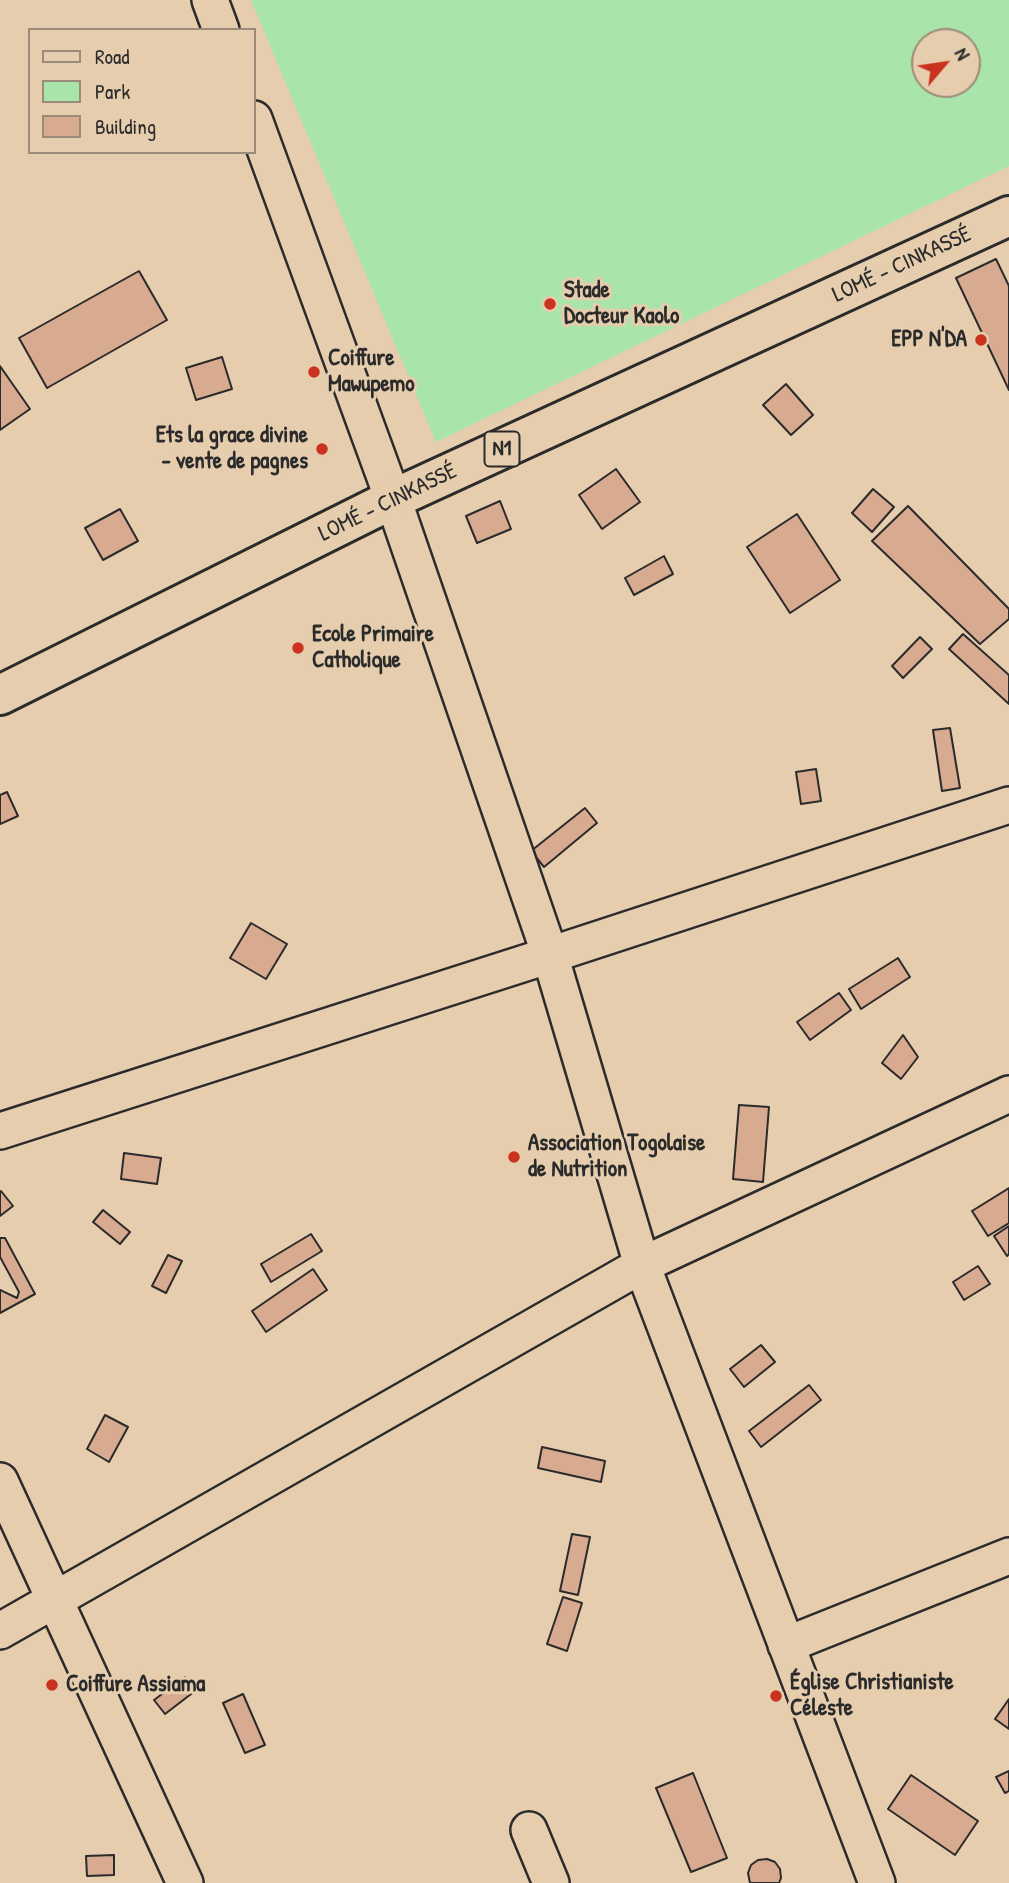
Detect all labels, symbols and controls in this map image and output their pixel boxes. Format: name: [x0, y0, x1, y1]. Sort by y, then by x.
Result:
legend: [28, 28, 256, 154]
north arrow: [911, 28, 981, 98]
text: Road: [95, 42, 129, 71]
text: N: [949, 43, 976, 65]
text: Park: [95, 77, 130, 106]
text: Building: [95, 112, 156, 141]
street label: LOMÉ - CINKASSÉ: [828, 221, 976, 309]
place label: Stade Docteur Kaolo: [564, 277, 679, 331]
marker: Stade Docteur Kaolo: [542, 296, 558, 312]
place label: EPP N'DA: [891, 326, 967, 354]
marker: EPP N'DA: [973, 332, 989, 348]
place label: Coiffure Mawupemo: [328, 345, 414, 399]
marker: Coiffure Mawupemo: [306, 364, 322, 380]
place label: Ets la grace divine - vente de pagnes: [156, 422, 308, 476]
road number: N1: [484, 432, 520, 466]
marker: Ets la grace divine - vente de pagnes: [314, 441, 330, 457]
street label: LOMÉ - CINKASSÉ: [315, 458, 461, 548]
place label: Ecole Primaire Catholique: [312, 621, 434, 675]
marker: Ecole Primaire Catholique: [290, 640, 306, 656]
place label: Association Togolaise de Nutrition: [528, 1130, 705, 1184]
marker: Association Togolaise de Nutrition: [506, 1149, 522, 1165]
place label: Église Christianiste Céleste: [790, 1669, 954, 1723]
place label: Coiffure Assiama: [66, 1671, 205, 1699]
marker: Coiffure Assiama: [44, 1677, 60, 1693]
marker: Église Christianiste Céleste: [768, 1688, 784, 1704]

